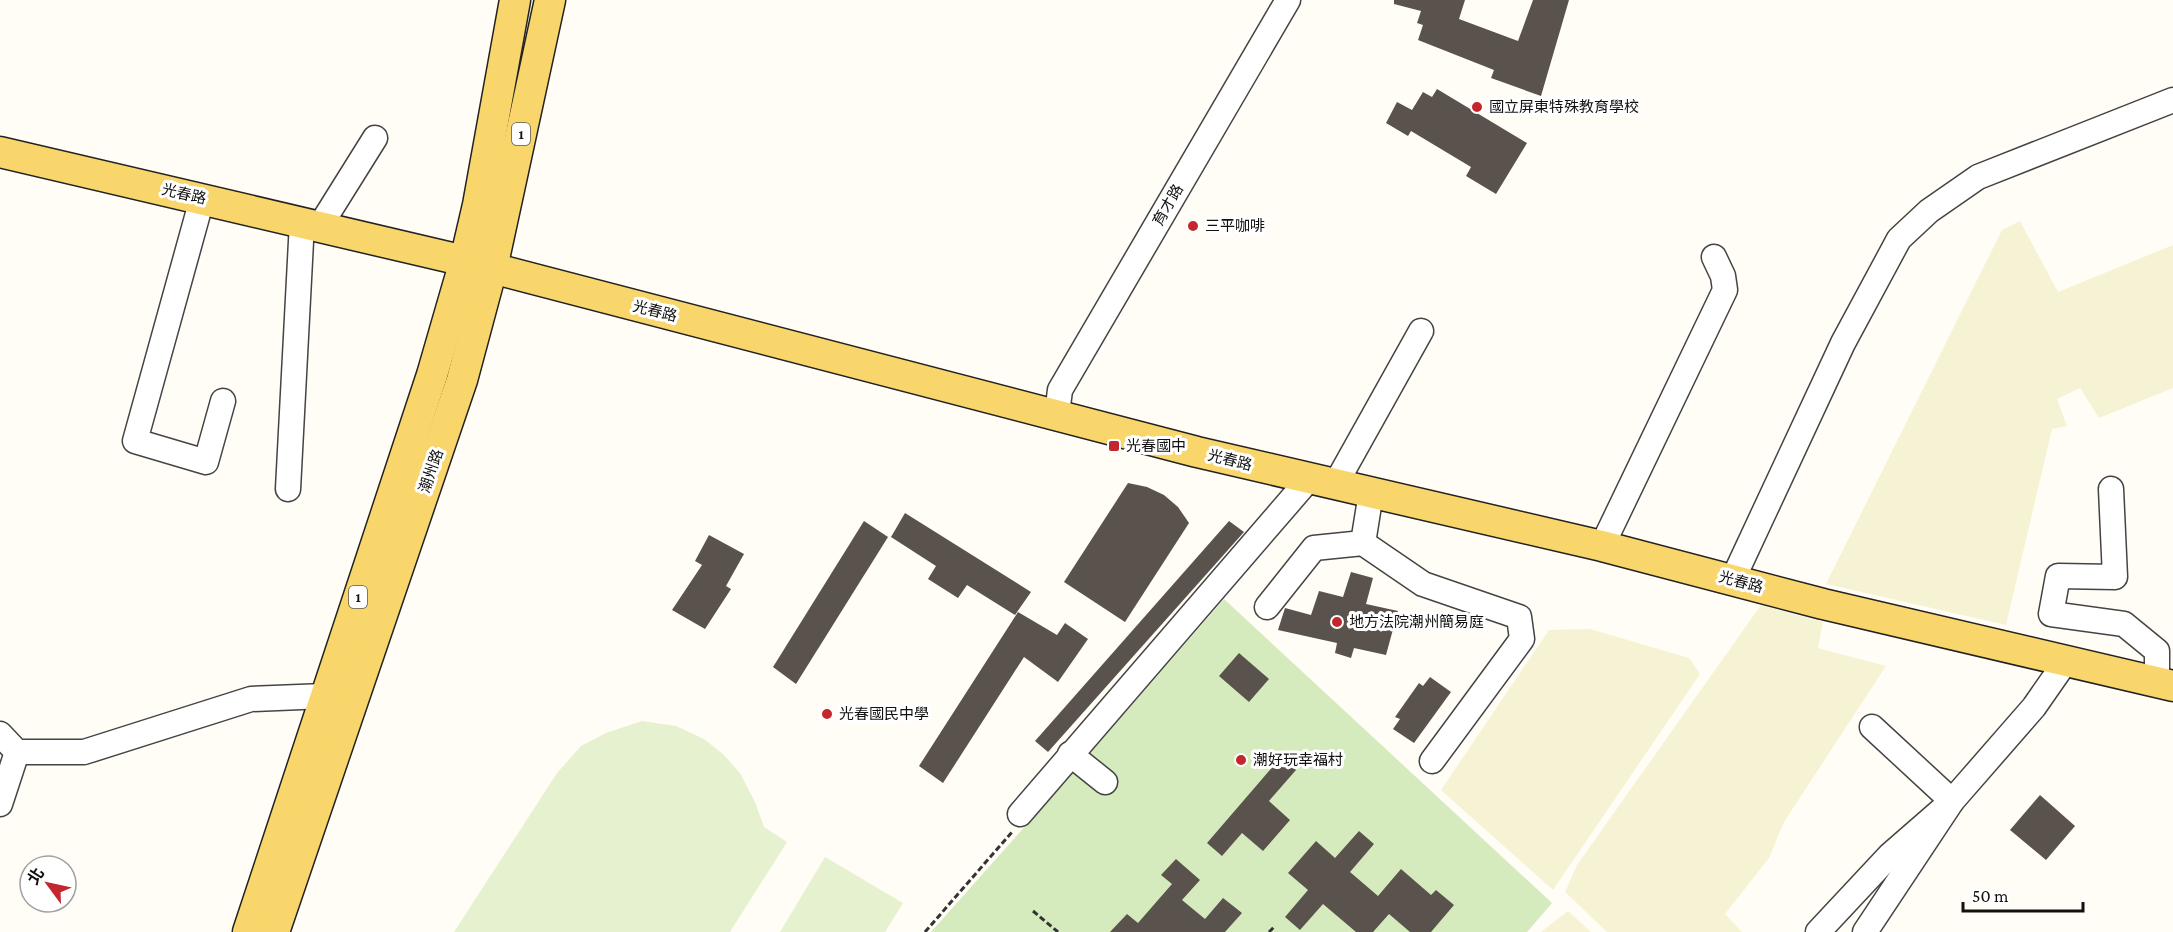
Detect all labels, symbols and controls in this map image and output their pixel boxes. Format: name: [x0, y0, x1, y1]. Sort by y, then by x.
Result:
place label: 國立屏東特殊教育學校: [1489, 98, 1639, 115]
marker: 國立屏東特殊教育學校: [1470, 100, 1484, 114]
road number: 1: [512, 123, 530, 145]
street label: 光春路: [160, 181, 208, 207]
street label: 育才路: [1150, 182, 1186, 228]
place label: 三平咖啡: [1205, 218, 1265, 234]
marker: 三平咖啡: [1186, 219, 1200, 233]
street label: 光春路: [631, 298, 679, 324]
place label: 光春國中: [1126, 438, 1186, 454]
marker: 光春國中: [1107, 439, 1121, 453]
street label: 潮州路: [415, 447, 446, 495]
street label: 光春路: [1206, 447, 1254, 473]
street label: 光春路: [1717, 568, 1765, 596]
road number: 1: [349, 586, 367, 608]
place label: 地方法院潮州簡易庭: [1349, 613, 1484, 630]
marker: 地方法院潮州簡易庭: [1330, 615, 1344, 629]
place label: 光春國民中學: [839, 706, 929, 722]
marker: 光春國民中學: [820, 707, 834, 721]
place label: 潮好玩幸福村: [1253, 751, 1343, 768]
marker: 潮好玩幸福村: [1234, 753, 1248, 767]
north arrow: [18, 854, 78, 914]
text: 北: [24, 865, 47, 887]
scale bar: [1963, 875, 2083, 913]
text: 50 m: [1972, 886, 2009, 906]

